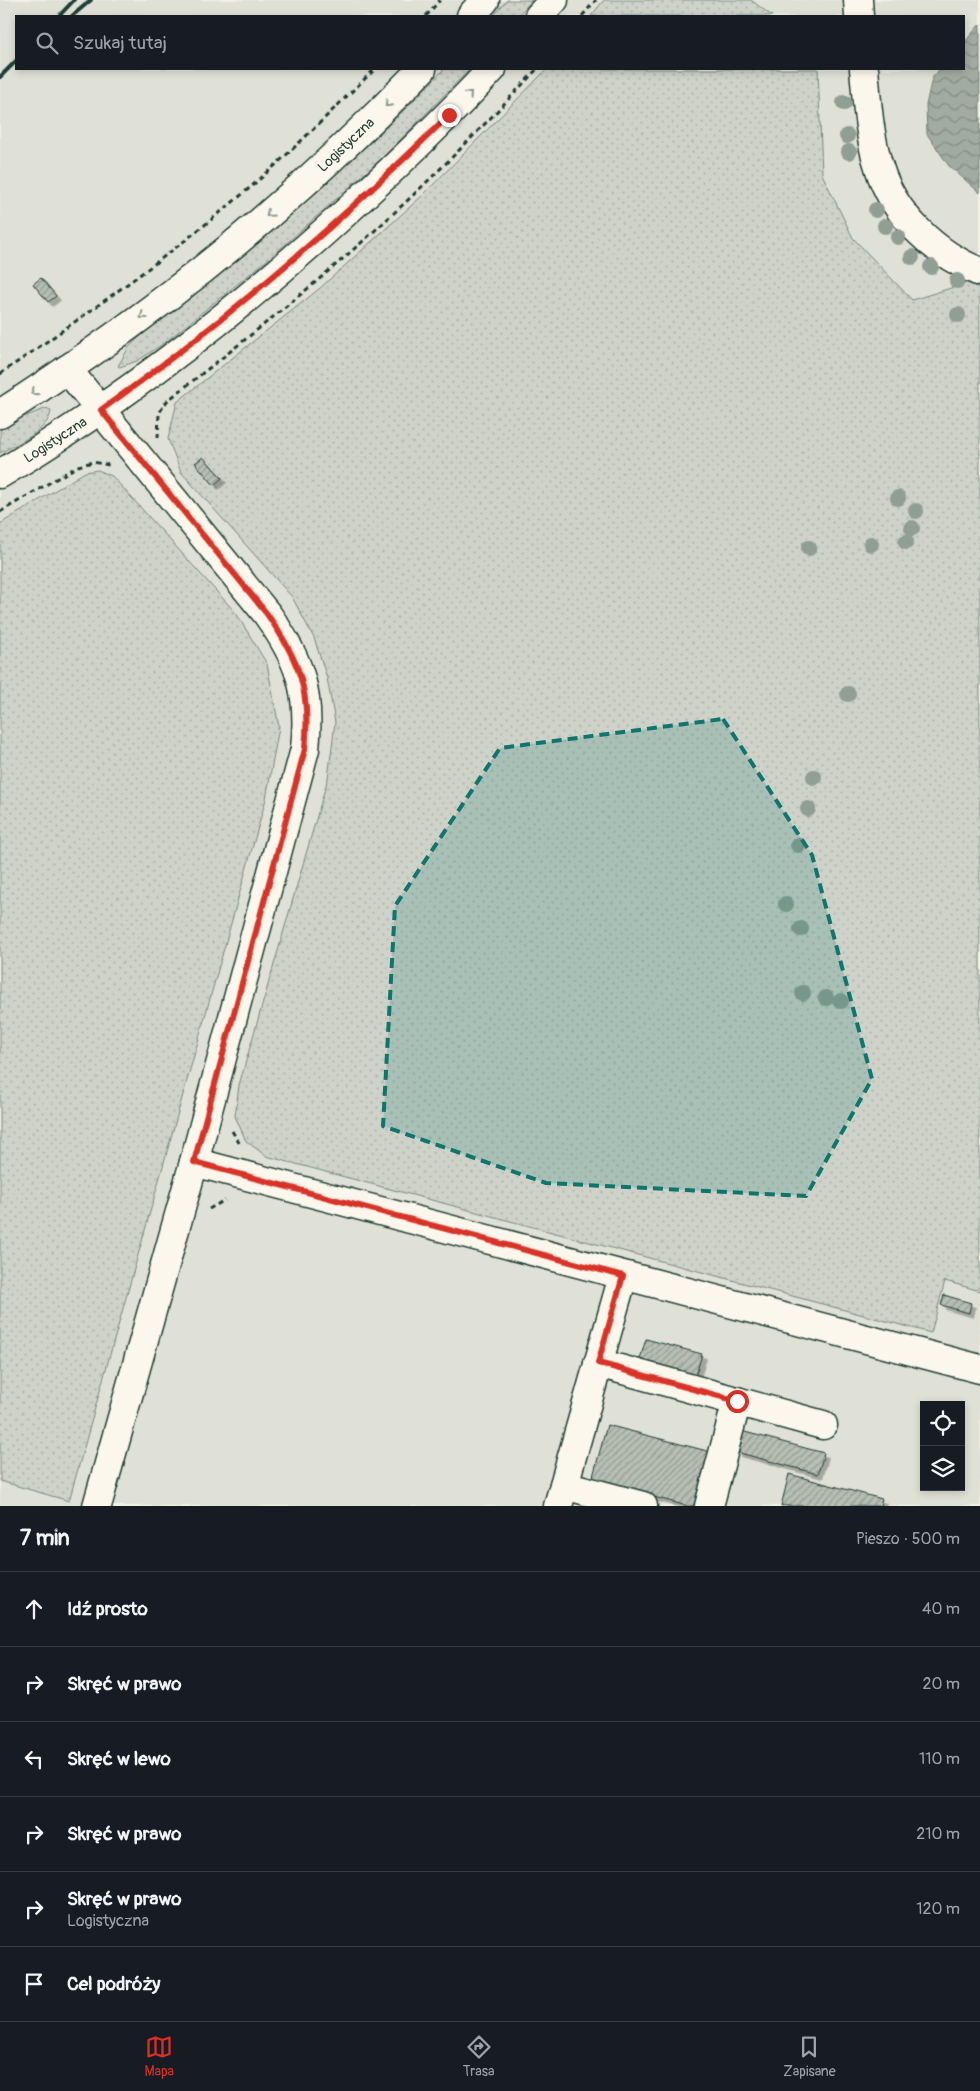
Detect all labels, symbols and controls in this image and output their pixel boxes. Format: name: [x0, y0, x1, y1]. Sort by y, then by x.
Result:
search box: [15, 15, 965, 70]
icon: search: [33, 29, 61, 57]
text: Szukaj tutaj: [73, 31, 167, 55]
one-way arrow: [463, 90, 472, 99]
one-way arrow: [385, 98, 394, 107]
route end: [438, 104, 461, 127]
street label: Logistyczna: [314, 114, 378, 175]
one-way arrow: [265, 208, 274, 217]
one-way arrow: [139, 310, 149, 319]
one-way arrow: [30, 385, 39, 395]
street label: Logistyczna: [20, 413, 90, 466]
route start: [726, 1390, 749, 1413]
map controls: [920, 1401, 965, 1491]
button: locate: [920, 1401, 965, 1446]
button: layers: [920, 1446, 965, 1491]
text: 7 min: [20, 1525, 70, 1552]
text: Pieszo · 500 m: [856, 1529, 960, 1549]
icon: ahead: [20, 1595, 48, 1623]
text: Idź prosto: [67, 1597, 148, 1621]
text: 40 m: [922, 1599, 960, 1619]
icon: right: [20, 1670, 48, 1698]
text: Skręć w prawo: [67, 1672, 181, 1696]
text: 20 m: [922, 1674, 960, 1694]
icon: left: [20, 1745, 48, 1773]
text: Skręć w lewo: [67, 1747, 171, 1771]
text: 110 m: [919, 1749, 960, 1769]
icon: right: [20, 1820, 48, 1848]
text: Skręć w prawo: [67, 1822, 181, 1846]
text: 210 m: [916, 1824, 960, 1844]
text: Skręć w prawo: [67, 1887, 181, 1911]
icon: right: [20, 1895, 48, 1923]
text: 120 m: [916, 1899, 960, 1919]
text: Logistyczna: [67, 1911, 149, 1931]
icon: arrive: [20, 1970, 48, 1998]
text: Cel podróży: [67, 1972, 160, 1996]
tab: Mapa: [144, 2033, 174, 2080]
tab: Trasa: [463, 2033, 495, 2080]
tab: Zapisane: [783, 2033, 836, 2080]

